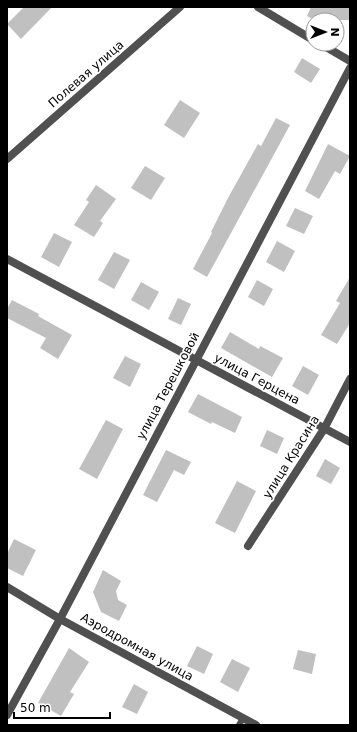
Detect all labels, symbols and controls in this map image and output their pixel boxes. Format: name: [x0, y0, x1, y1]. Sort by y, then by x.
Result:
north arrow: [305, 12, 345, 52]
text: N: [328, 27, 341, 37]
street label: Полевая улица: [46, 38, 126, 110]
street label: улица Терешковой: [134, 330, 202, 442]
street label: улица Герцена: [212, 351, 302, 407]
street label: улица Красина: [260, 413, 322, 501]
street label: Аэродромная улица: [78, 610, 196, 684]
scale bar: [14, 694, 110, 720]
text: 50 m: [20, 701, 51, 715]

